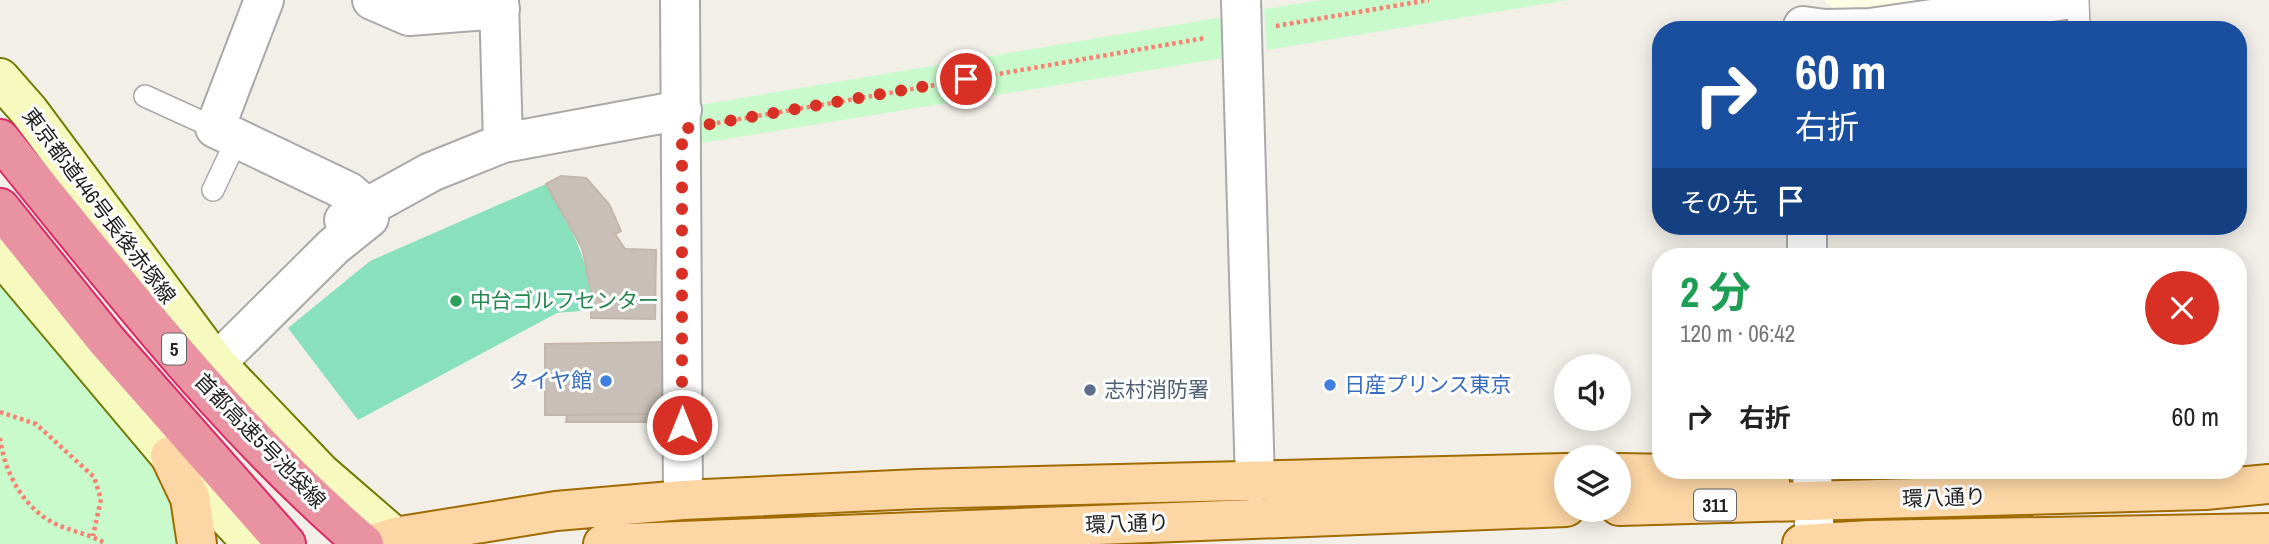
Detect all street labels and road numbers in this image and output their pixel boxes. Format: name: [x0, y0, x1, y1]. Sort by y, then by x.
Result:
street label: 東京都道446号長後赤塚線: [16, 102, 183, 310]
road number: 5: [162, 334, 186, 364]
street label: 首都高速5号池袋線: [188, 367, 332, 515]
street label: 環八通り: [1902, 482, 1986, 513]
road number: 311: [1694, 490, 1736, 520]
street label: 環八通り: [1085, 508, 1169, 539]

